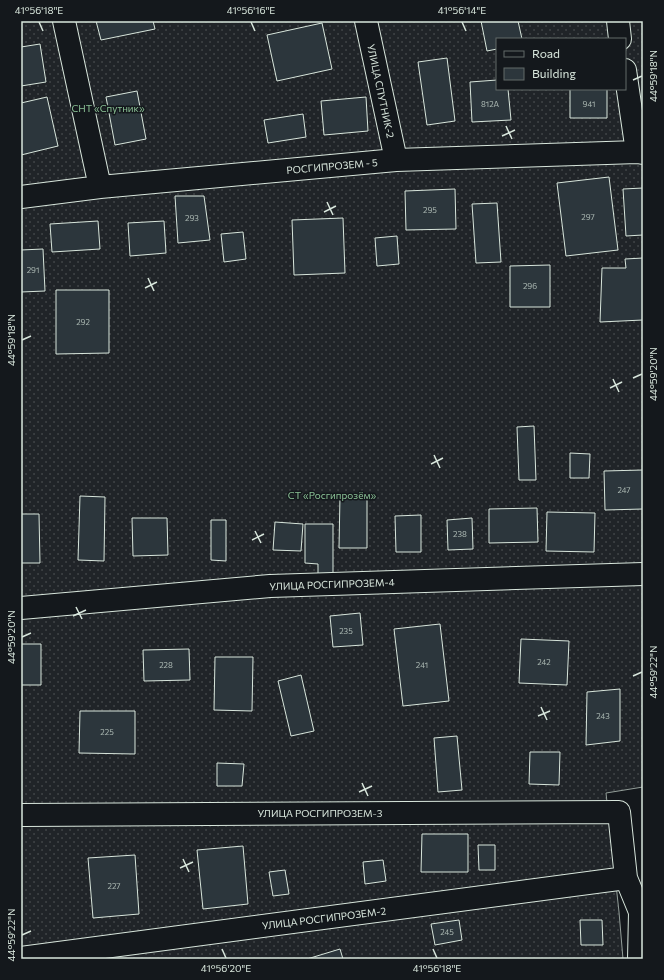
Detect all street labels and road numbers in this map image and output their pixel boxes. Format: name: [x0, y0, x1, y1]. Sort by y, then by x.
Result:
street label: УЛИЦА СПУТНИК-2: [365, 43, 397, 140]
street label: РОСГИПРОЗЕМ - 5: [286, 156, 378, 176]
street label: УЛИЦА РОСГИПРОЗЕМ-4: [269, 576, 395, 592]
street label: УЛИЦА РОСГИПРОЗЕМ-3: [258, 807, 383, 819]
street label: УЛИЦА РОСГИПРОЗЕМ-2: [261, 904, 387, 932]

